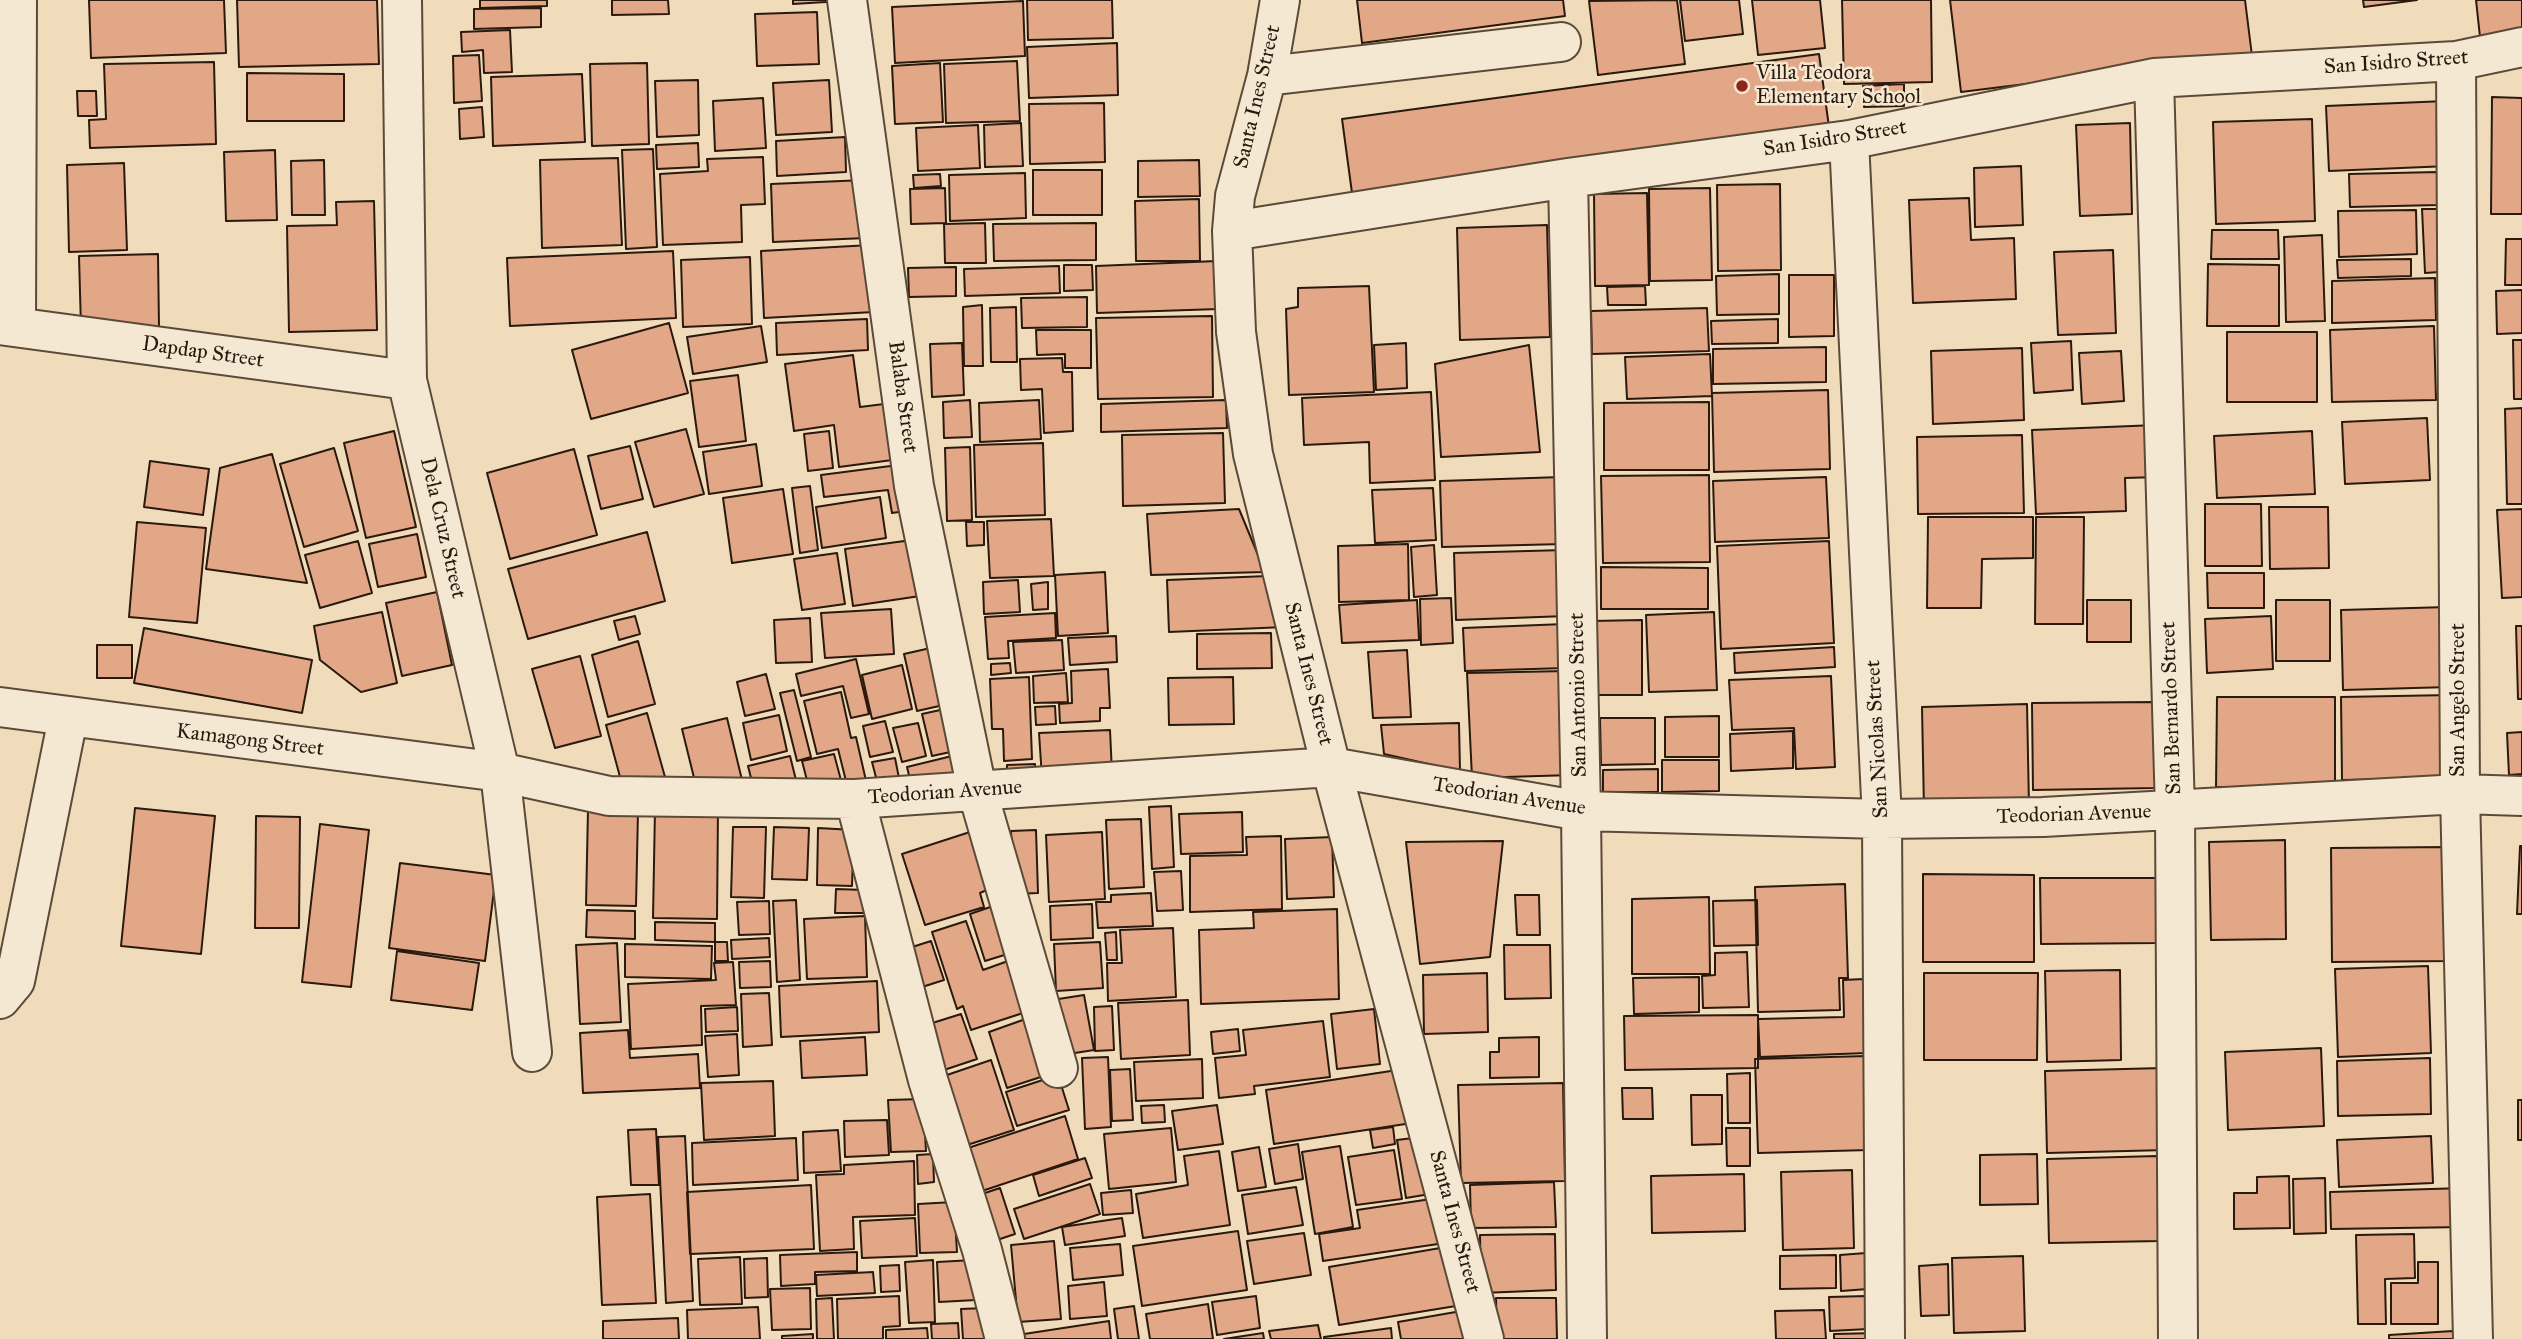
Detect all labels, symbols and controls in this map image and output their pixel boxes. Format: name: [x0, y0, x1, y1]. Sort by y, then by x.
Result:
street label: Santa Ines Street: [1229, 23, 1287, 171]
street label: San Isidro Street: [2323, 45, 2469, 81]
place label: Villa Teodora Elementary School: [1756, 61, 1921, 111]
marker: Villa Teodora Elementary School: [1734, 78, 1750, 94]
street label: San Isidro Street: [1762, 115, 1908, 163]
street label: Dapdap Street: [141, 332, 265, 374]
street label: Balaba Street: [882, 339, 922, 455]
street label: Dela Cruz Street: [413, 455, 471, 601]
street label: Santa Ines Street: [1278, 600, 1338, 748]
street label: San Antonio Street: [1565, 612, 1593, 778]
street label: San Bernardo Street: [2156, 621, 2188, 795]
street label: San Angelo Street: [2446, 623, 2472, 777]
street label: San Nicolas Street: [1861, 659, 1895, 819]
street label: Kamagong Street: [175, 719, 325, 763]
street label: Teodorian Avenue: [1431, 772, 1587, 822]
street label: Teodorian Avenue: [867, 775, 1023, 811]
street label: Teodorian Avenue: [1996, 800, 2152, 830]
street label: Santa Ines Street: [1423, 1148, 1485, 1296]

